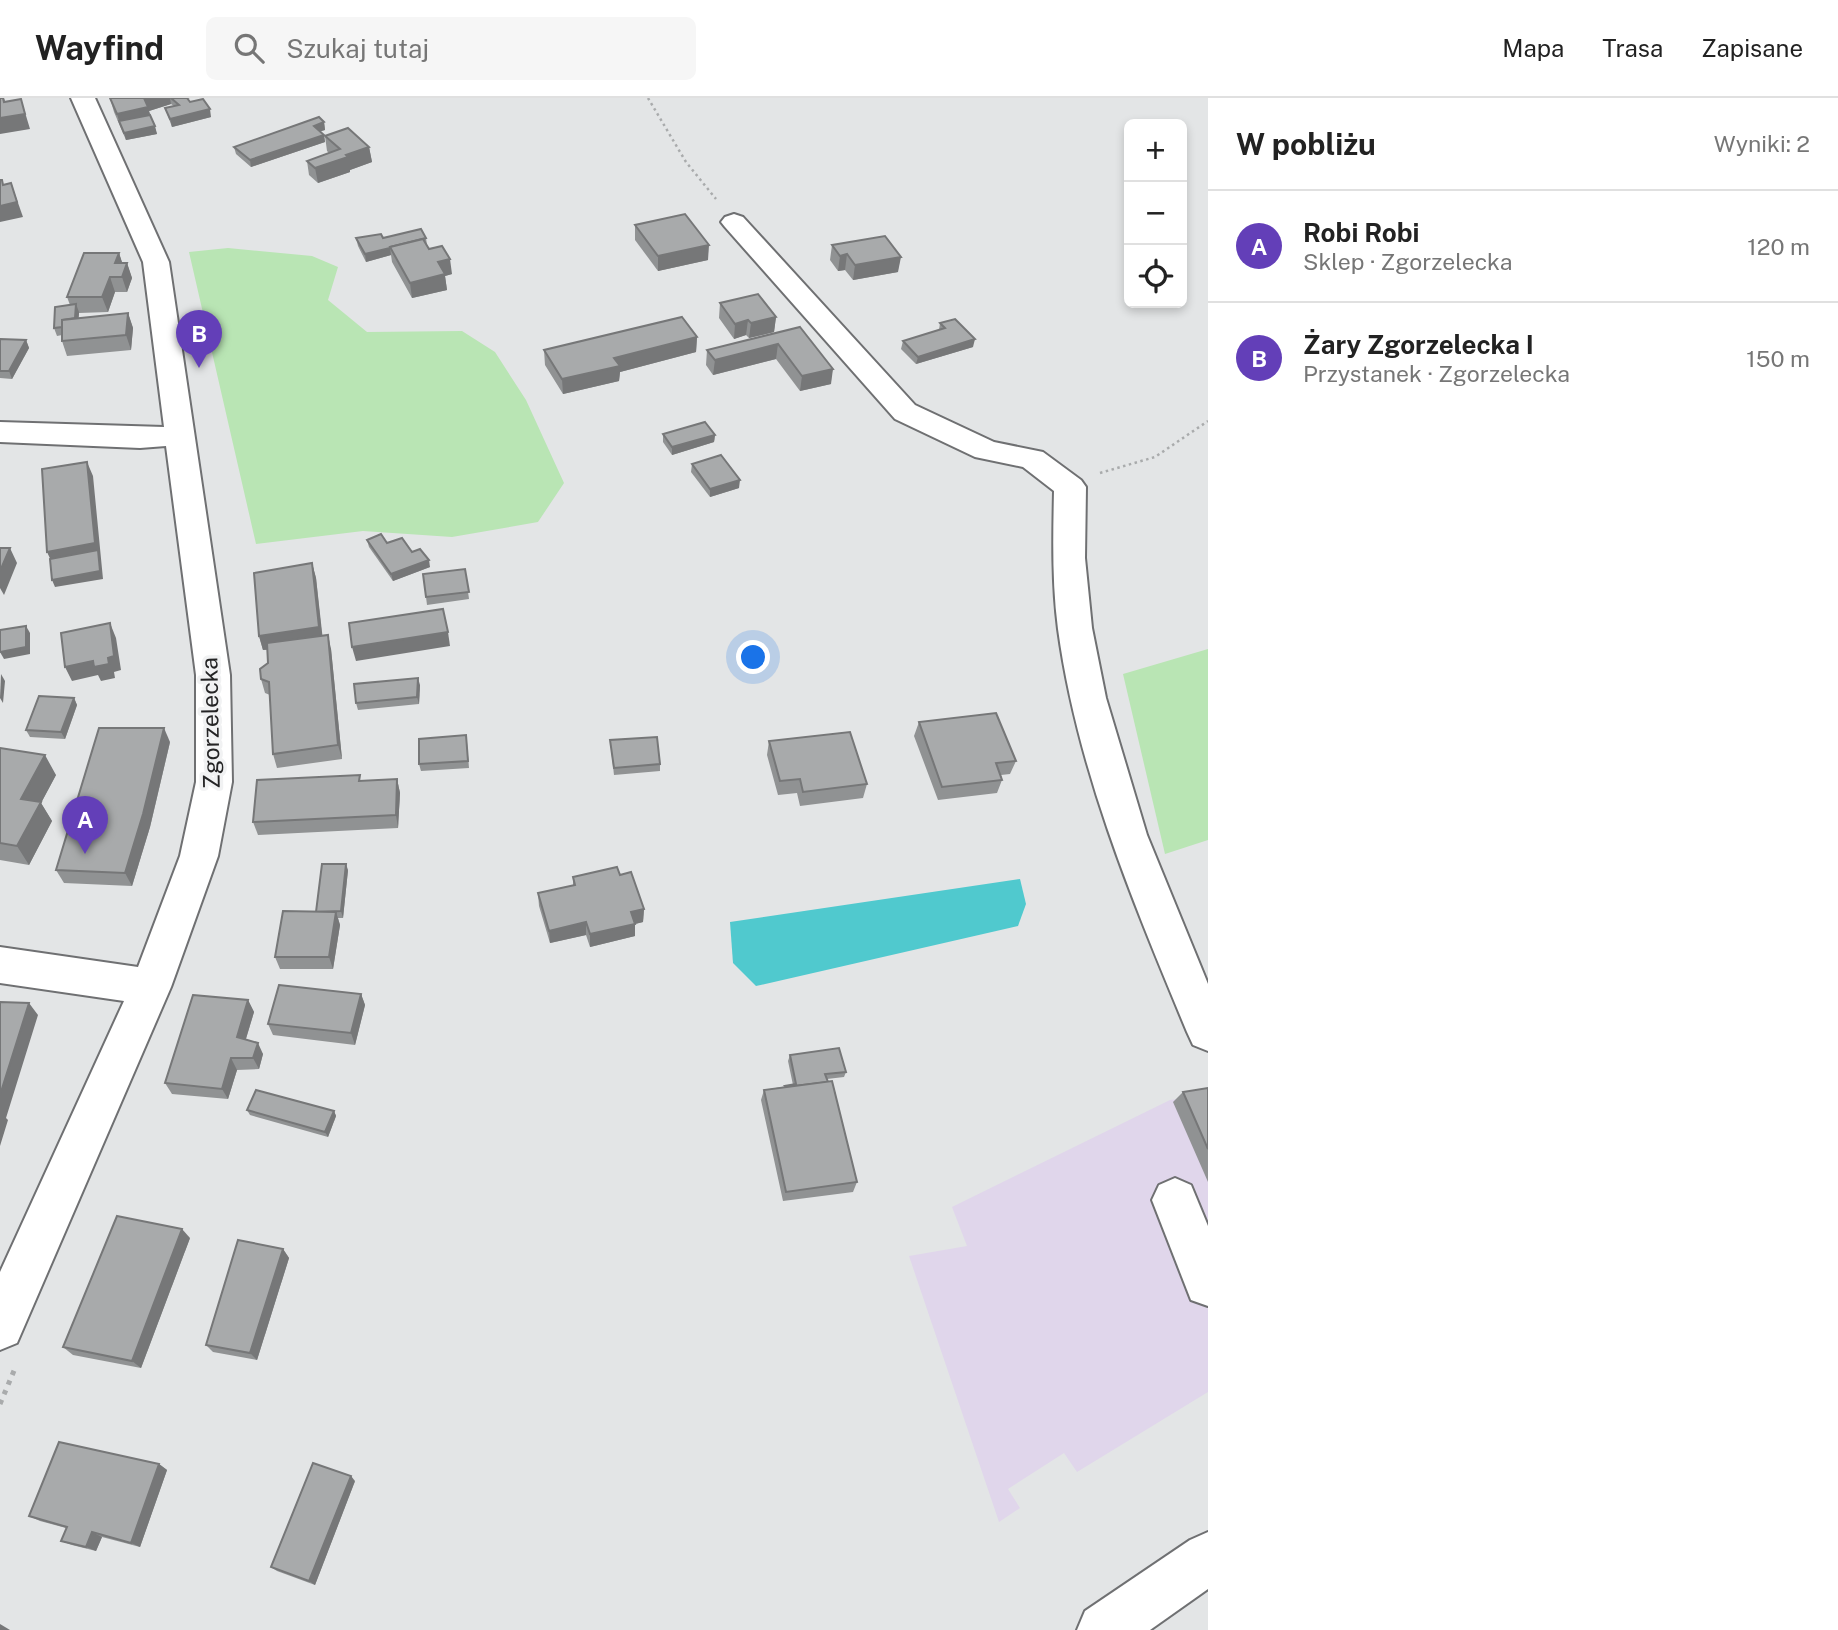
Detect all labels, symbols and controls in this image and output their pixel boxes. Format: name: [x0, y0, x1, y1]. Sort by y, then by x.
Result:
search box: [206, 17, 696, 80]
text: Wayfind: [35, 29, 164, 67]
icon: search: [230, 29, 268, 67]
text: Szukaj tutaj: [286, 33, 429, 64]
text: Mapa: [1502, 34, 1564, 62]
text: Trasa: [1602, 34, 1663, 62]
text: Zapisane: [1701, 34, 1803, 62]
map controls: [1124, 119, 1187, 308]
button: +: [1124, 119, 1187, 182]
text: W pobliżu: [1236, 126, 1376, 162]
text: Wyniki: 2: [1714, 130, 1810, 157]
button: −: [1124, 182, 1187, 245]
text: Robi Robi: [1303, 217, 1420, 248]
text: A: [1251, 233, 1267, 260]
text: 120 m: [1747, 233, 1810, 260]
button: locate: [1124, 245, 1187, 308]
text: Sklep · Zgorzelecka: [1303, 248, 1512, 275]
pin: B: [176, 310, 222, 368]
text: Żary Zgorzelecka I: [1303, 329, 1534, 360]
text: B: [1251, 345, 1267, 372]
text: 150 m: [1746, 345, 1810, 372]
text: Przystanek · Zgorzelecka: [1303, 360, 1570, 387]
your location: [736, 640, 770, 674]
street label: Zgorzelecka: [195, 657, 225, 789]
pin: A: [62, 796, 108, 854]

